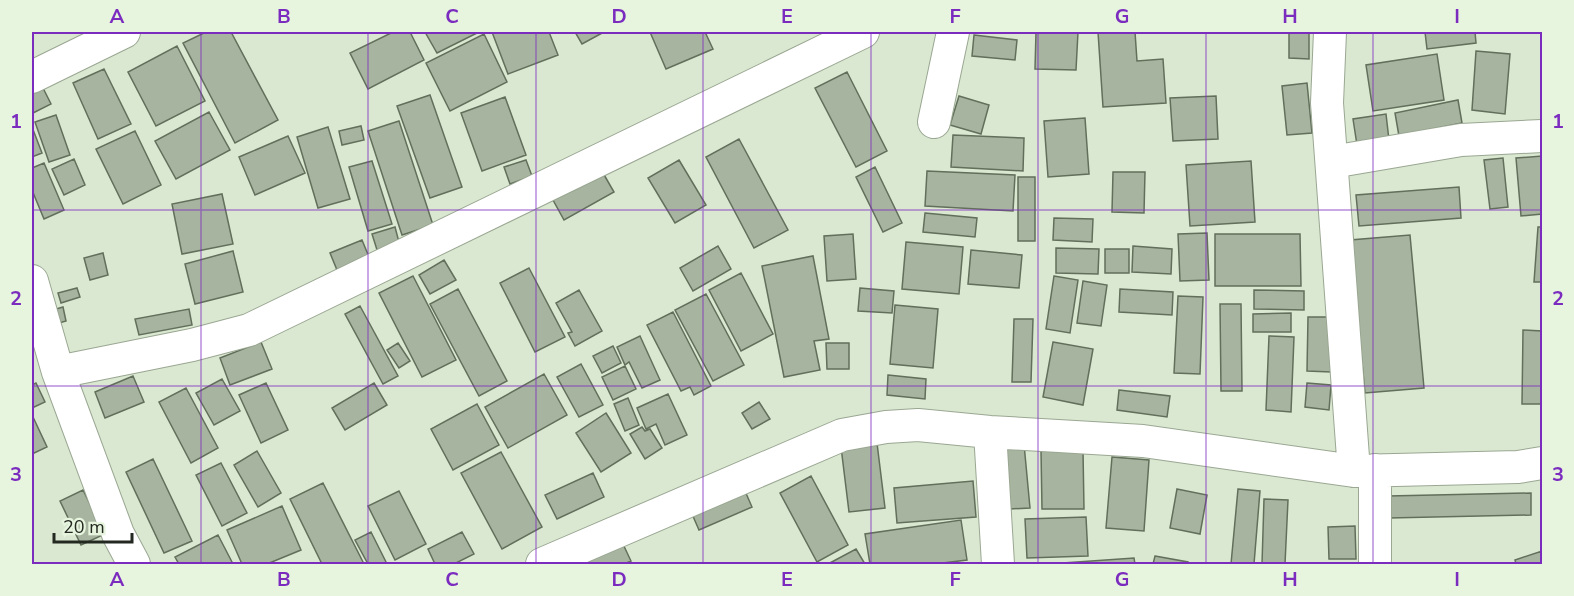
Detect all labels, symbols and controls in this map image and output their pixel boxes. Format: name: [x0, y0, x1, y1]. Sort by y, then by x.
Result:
text: A: [110, 3, 125, 30]
text: B: [277, 3, 291, 30]
text: C: [445, 3, 459, 30]
text: D: [611, 3, 627, 30]
text: E: [781, 3, 793, 30]
text: F: [949, 3, 961, 30]
text: G: [1115, 3, 1129, 30]
text: H: [1282, 3, 1298, 30]
text: I: [1454, 3, 1460, 30]
text: 1: [10, 108, 22, 135]
text: 1: [1552, 108, 1564, 135]
text: 2: [10, 285, 22, 312]
text: 2: [1552, 285, 1564, 312]
text: 3: [10, 461, 22, 488]
text: 3: [1552, 461, 1564, 488]
scale bar: [54, 506, 132, 544]
text: 20 m: [63, 515, 105, 539]
text: A: [110, 566, 125, 593]
text: B: [277, 566, 291, 593]
text: C: [445, 566, 459, 593]
text: D: [611, 566, 627, 593]
text: E: [781, 566, 793, 593]
text: F: [949, 566, 961, 593]
text: G: [1115, 566, 1129, 593]
text: H: [1282, 566, 1298, 593]
text: I: [1454, 566, 1460, 593]

